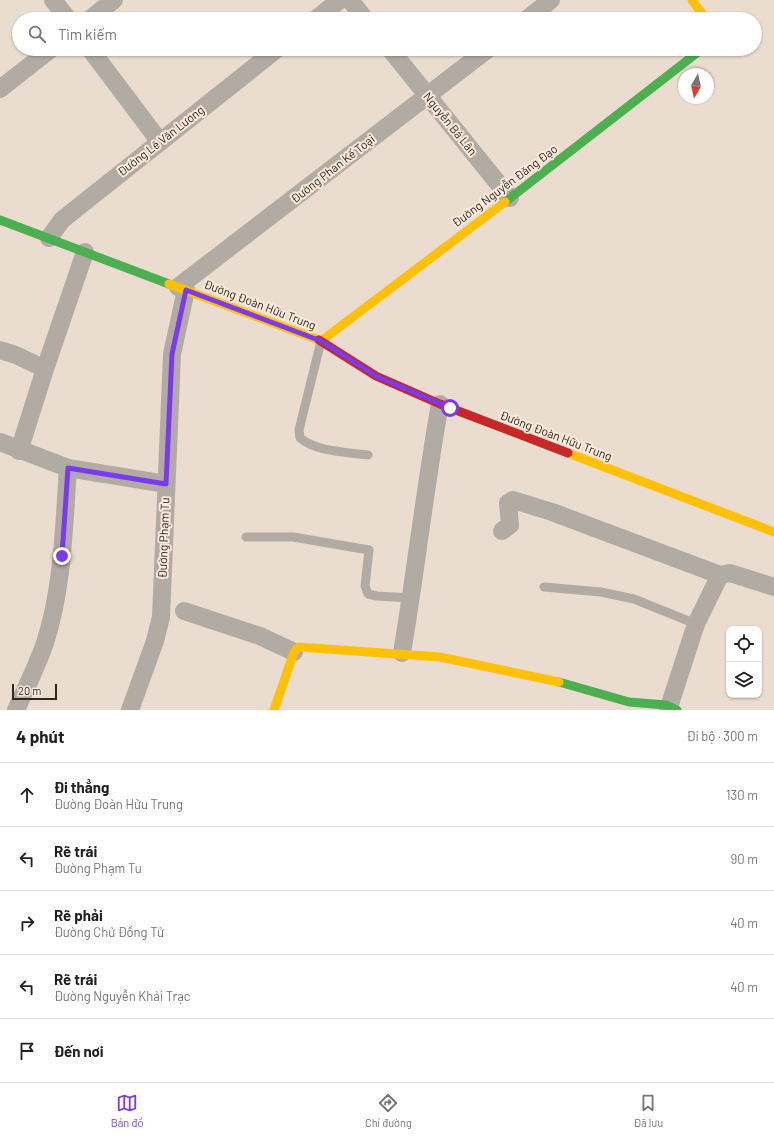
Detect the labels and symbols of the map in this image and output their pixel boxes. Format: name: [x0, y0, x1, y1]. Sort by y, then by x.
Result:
north arrow: [678, 68, 714, 104]
street label: Nguyễn Bá Lân: [421, 89, 480, 158]
street label: Đường Lê Văn Lương: [114, 102, 206, 178]
street label: Đường Phan Kế Toại: [288, 131, 377, 205]
street label: Đường Nguyễn Đăng Đạo: [449, 141, 560, 229]
street label: Đường Đoàn Hữu Trung: [202, 276, 318, 332]
route start: [441, 399, 459, 417]
street label: Đường Đoàn Hữu Trung: [498, 407, 614, 463]
street label: Đường Phạm Tu: [155, 497, 171, 579]
route end: [53, 547, 71, 565]
scale bar: [12, 682, 57, 701]

